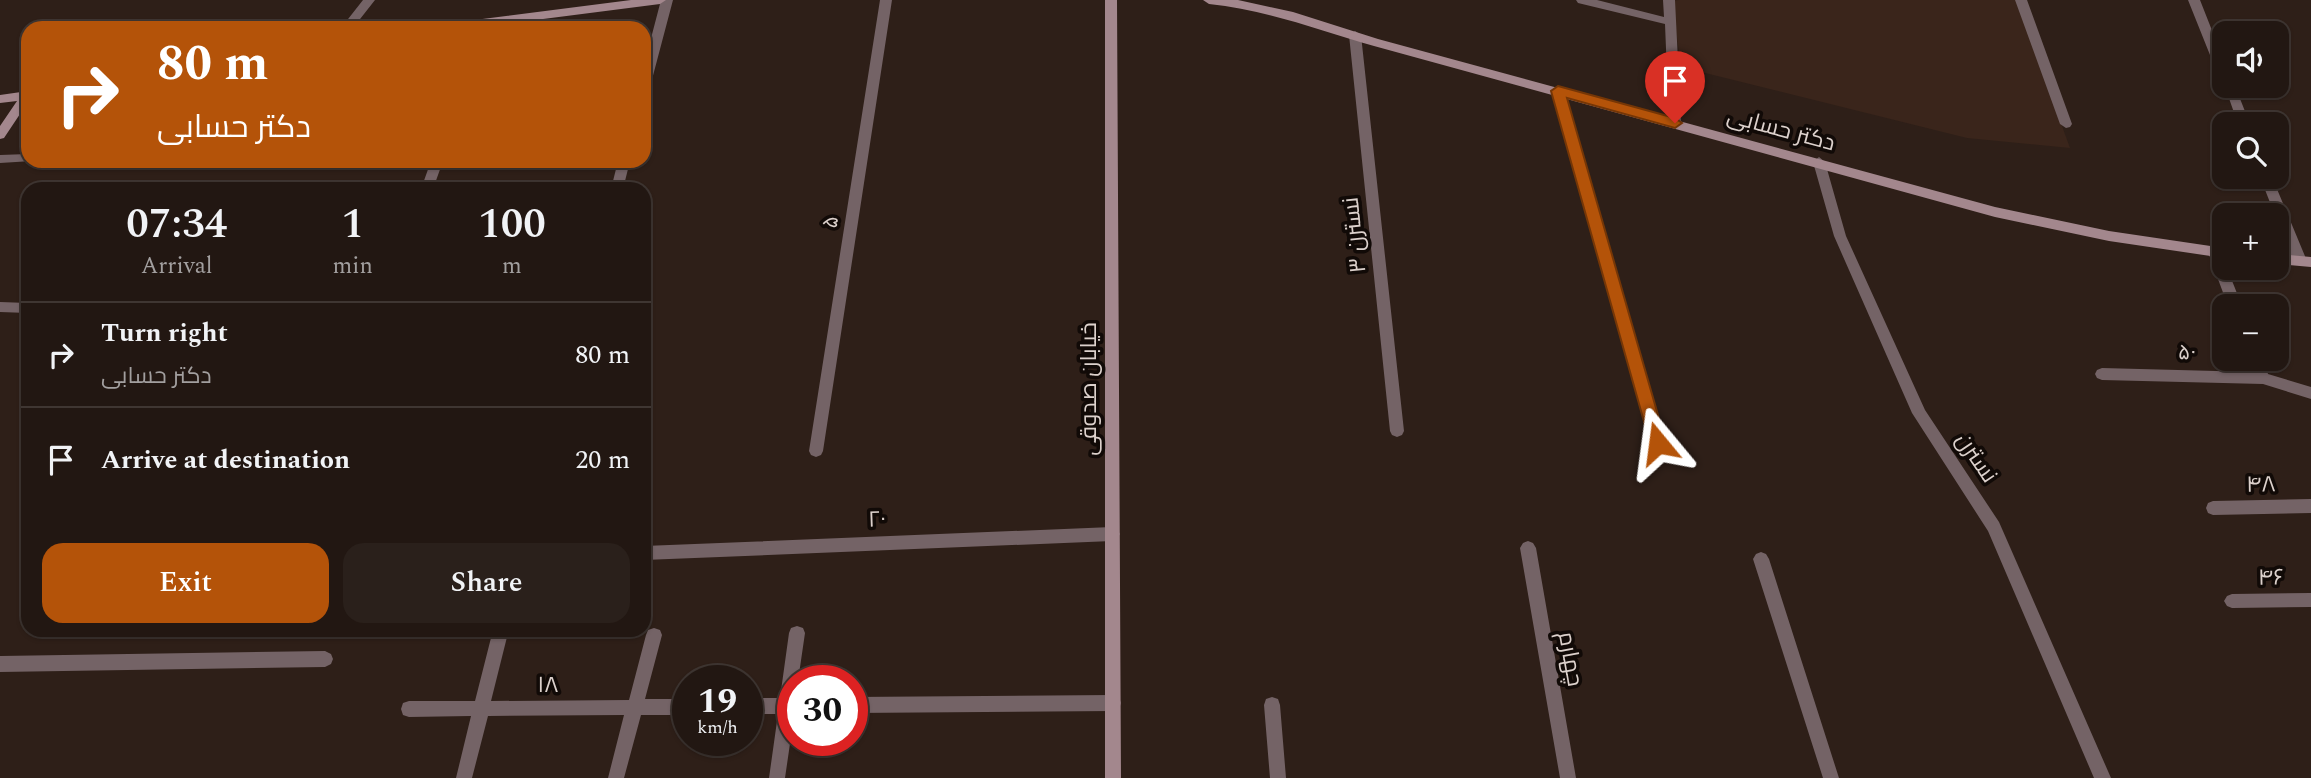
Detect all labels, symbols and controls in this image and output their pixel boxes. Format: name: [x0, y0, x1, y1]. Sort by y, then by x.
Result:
map controls: [2212, 21, 2289, 371]
button: sound: [2212, 21, 2289, 98]
text: 80 m: [157, 27, 268, 102]
icon: right: [42, 49, 133, 140]
pin: [1645, 51, 1705, 123]
icon: arrive: [1656, 62, 1694, 100]
street label: دکتر حسابی: [1723, 99, 1839, 161]
text: دکتر حسابی: [157, 103, 311, 152]
button: search: [2212, 112, 2289, 189]
text: 07:34: [126, 193, 227, 256]
text: 1: [341, 193, 364, 256]
text: 100: [478, 193, 546, 256]
street label: نسترن ۳: [1334, 195, 1376, 275]
button: +: [2212, 203, 2289, 280]
street label: ۵: [813, 213, 849, 231]
text: Arrival: [141, 249, 213, 284]
text: min: [333, 249, 373, 284]
text: m: [502, 249, 522, 284]
button: −: [2212, 294, 2289, 371]
text: Turn right: [101, 313, 228, 353]
street label: خیابان صدوقی: [1072, 322, 1107, 456]
text: 80 m: [575, 335, 630, 375]
street label: ۵۰: [2178, 335, 2196, 371]
icon: right: [42, 336, 80, 374]
text: دکتر حسابی: [101, 359, 212, 394]
position arrow: [1621, 406, 1695, 480]
street label: نسترن: [1946, 425, 2006, 491]
text: Arrive at destination: [101, 440, 350, 480]
text: 20 m: [575, 440, 630, 480]
icon: arrive: [42, 441, 80, 479]
street label: ۴۸: [2246, 467, 2276, 503]
street label: ۲۰: [867, 502, 887, 538]
button: Exit: [42, 543, 329, 623]
button: Share: [343, 543, 630, 623]
street label: ۴۶: [2258, 560, 2284, 596]
street label: چهارم: [1548, 629, 1592, 689]
speed limit sign: 30: [777, 665, 868, 756]
street label: ۱۸: [537, 668, 559, 703]
text: 19: [698, 675, 737, 728]
text: km/h: [697, 714, 738, 741]

